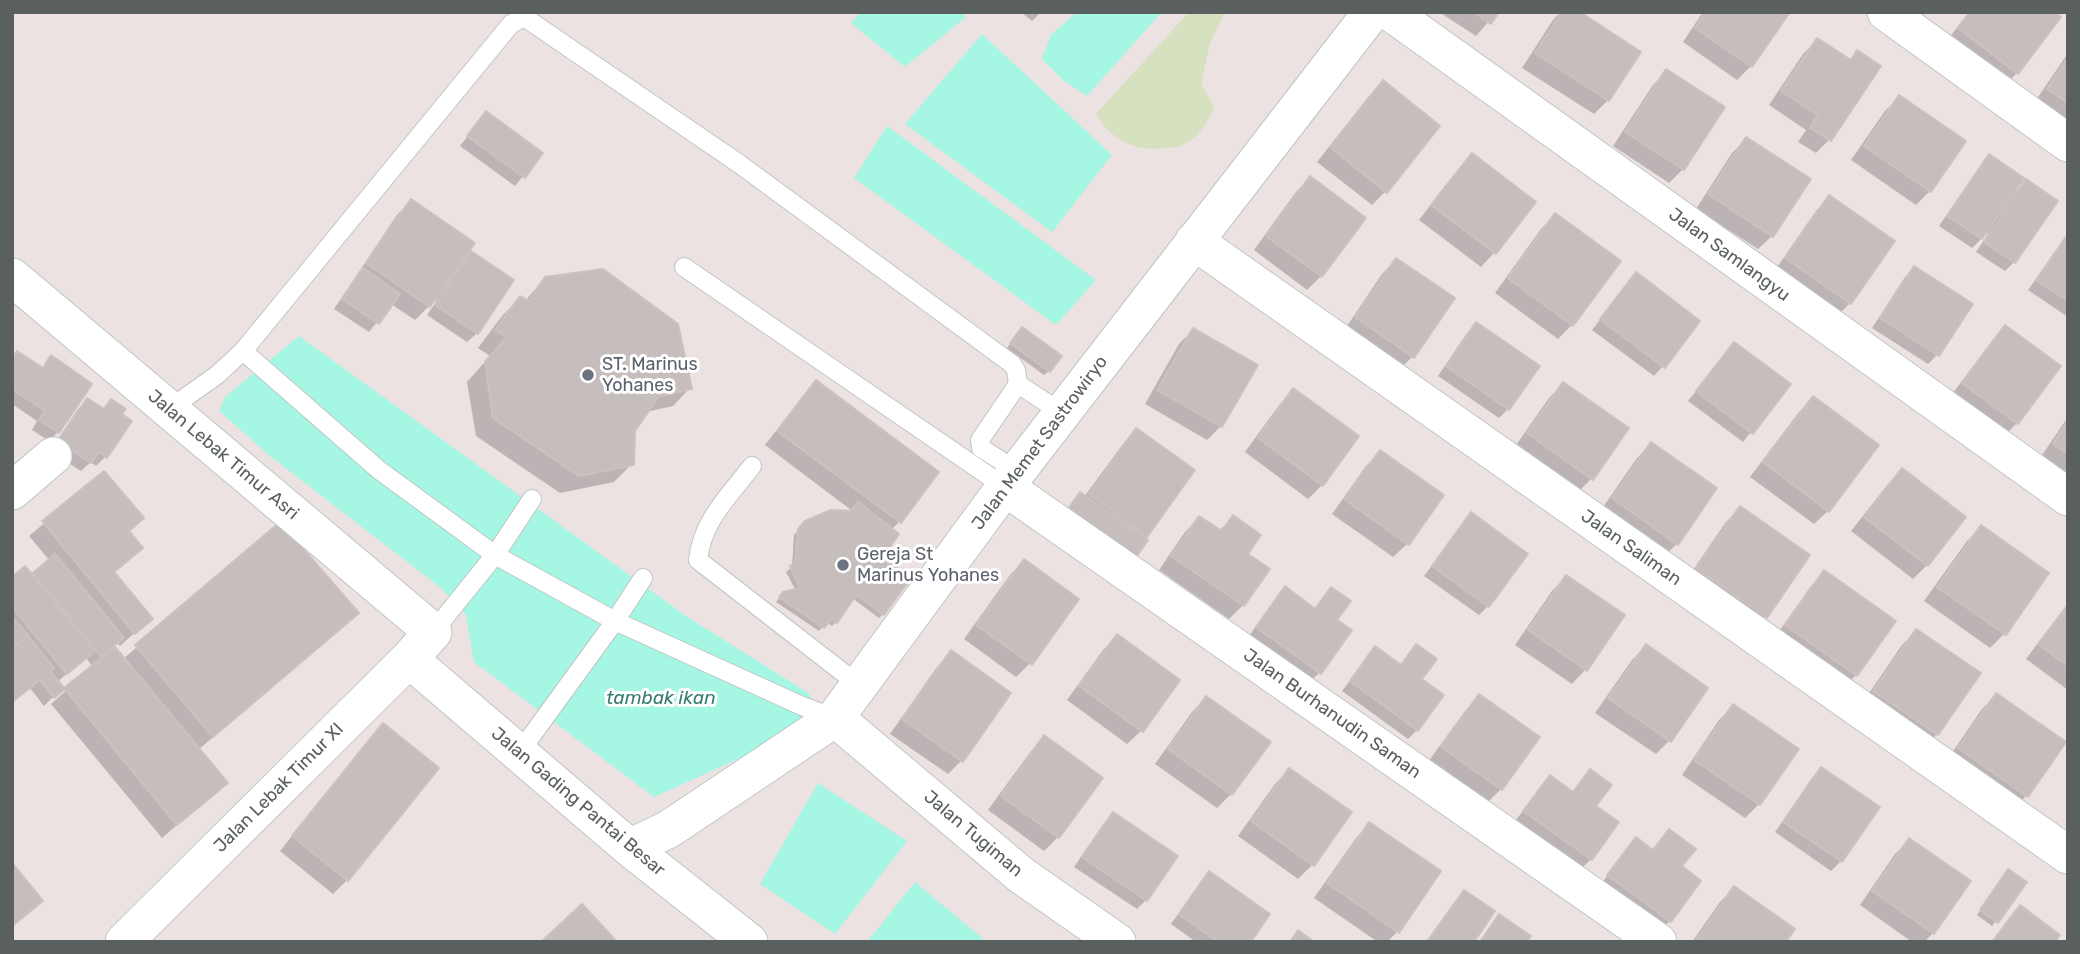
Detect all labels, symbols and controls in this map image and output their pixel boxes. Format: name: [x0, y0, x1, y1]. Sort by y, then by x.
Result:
street label: Jalan Samlangyu: [1664, 204, 1794, 306]
street label: Jalan Memet Sastrowiryo: [967, 352, 1113, 534]
place label: ST. Marinus Yohanes: [602, 354, 698, 396]
marker: ST. Marinus Yohanes: [580, 367, 596, 383]
street label: Jalan Lebak Timur Asri: [143, 385, 303, 525]
street label: Jalan Saliman: [1577, 505, 1685, 591]
place label: Gereja St Marinus Yohanes: [857, 544, 999, 586]
marker: Gereja St Marinus Yohanes: [835, 557, 851, 573]
street label: Jalan Burhanudin Saman: [1239, 644, 1425, 784]
water label: tambak ikan: [606, 688, 716, 710]
street label: Jalan Lebak Timur XI: [210, 719, 348, 857]
street label: Jalan Gading Pantai Besar: [487, 723, 669, 881]
street label: Jalan Tugiman: [919, 786, 1027, 882]

